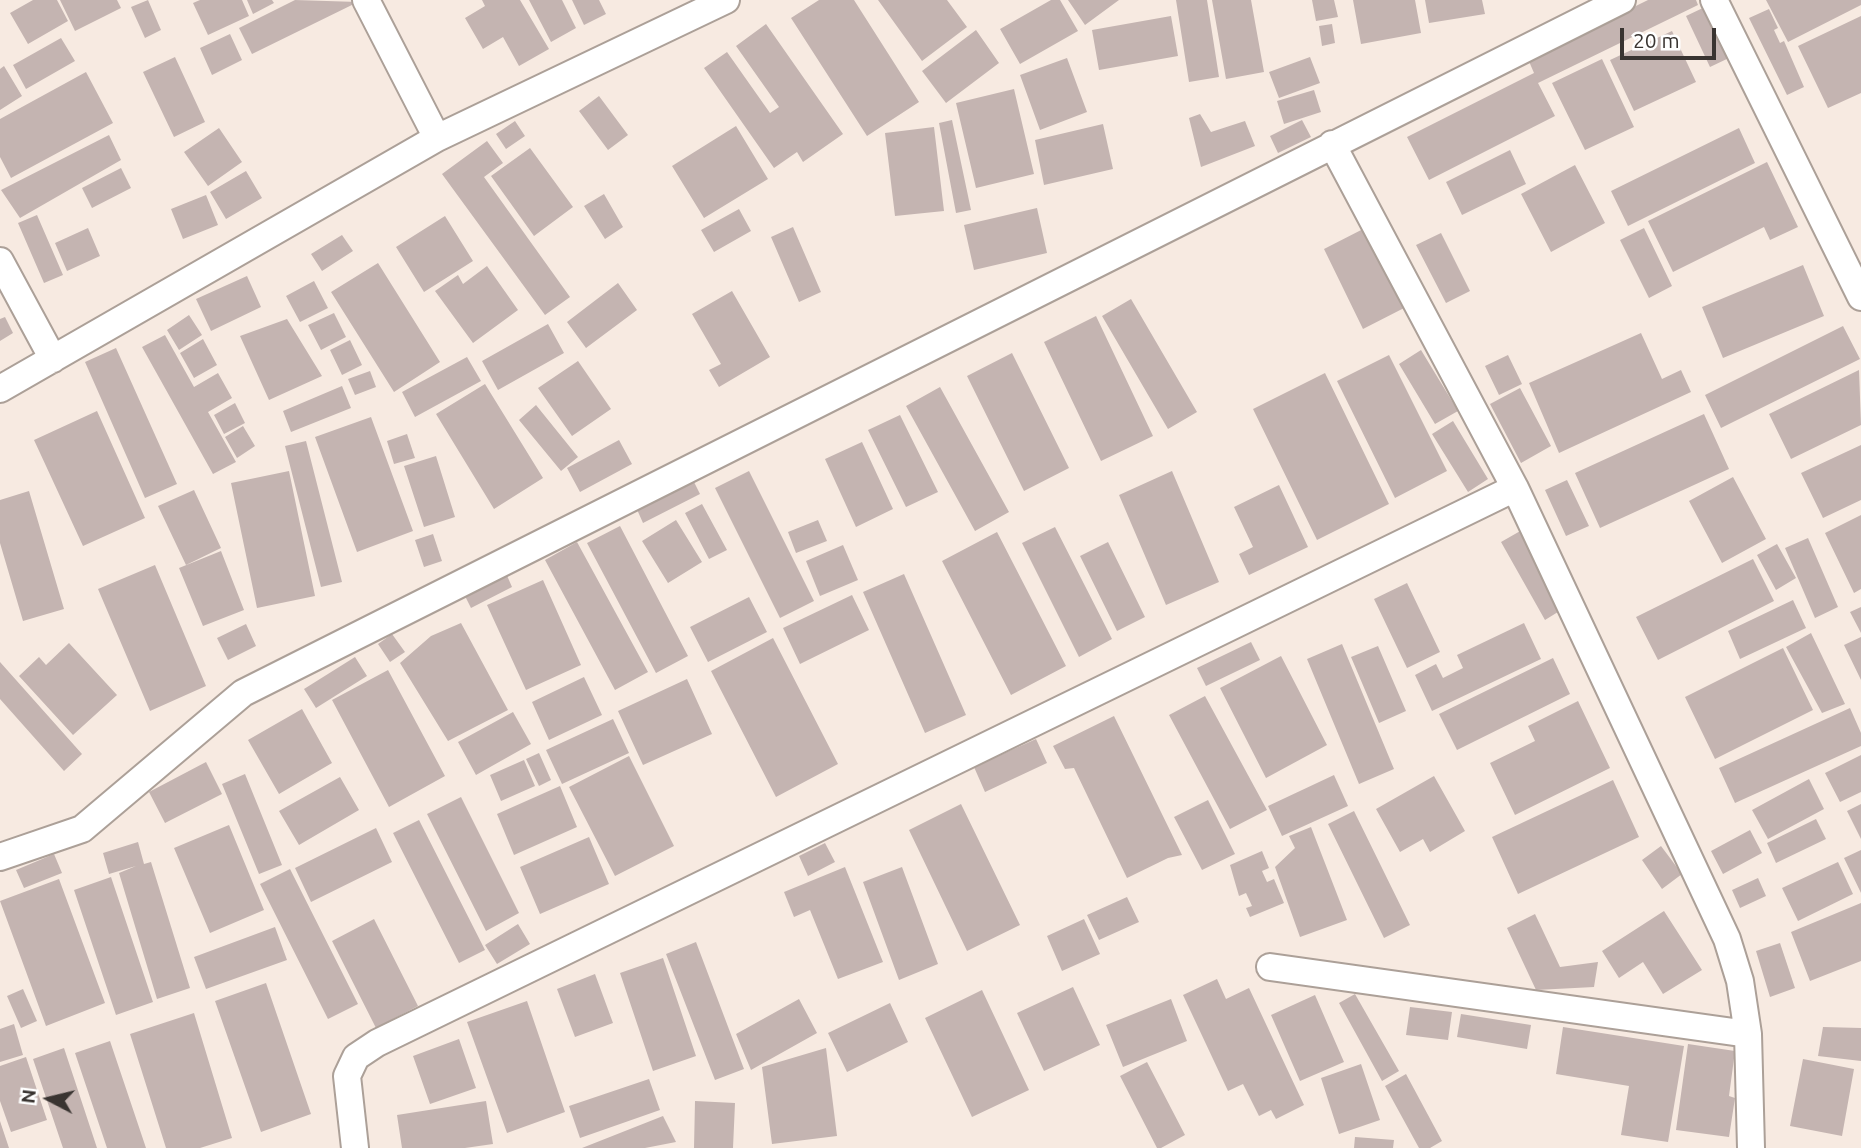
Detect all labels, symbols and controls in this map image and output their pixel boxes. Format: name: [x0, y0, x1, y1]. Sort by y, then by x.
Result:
scale bar: [1623, 14, 1719, 58]
text: 20 m: [1633, 28, 1680, 52]
north arrow: [14, 1064, 84, 1134]
text: N: [16, 1088, 40, 1105]

